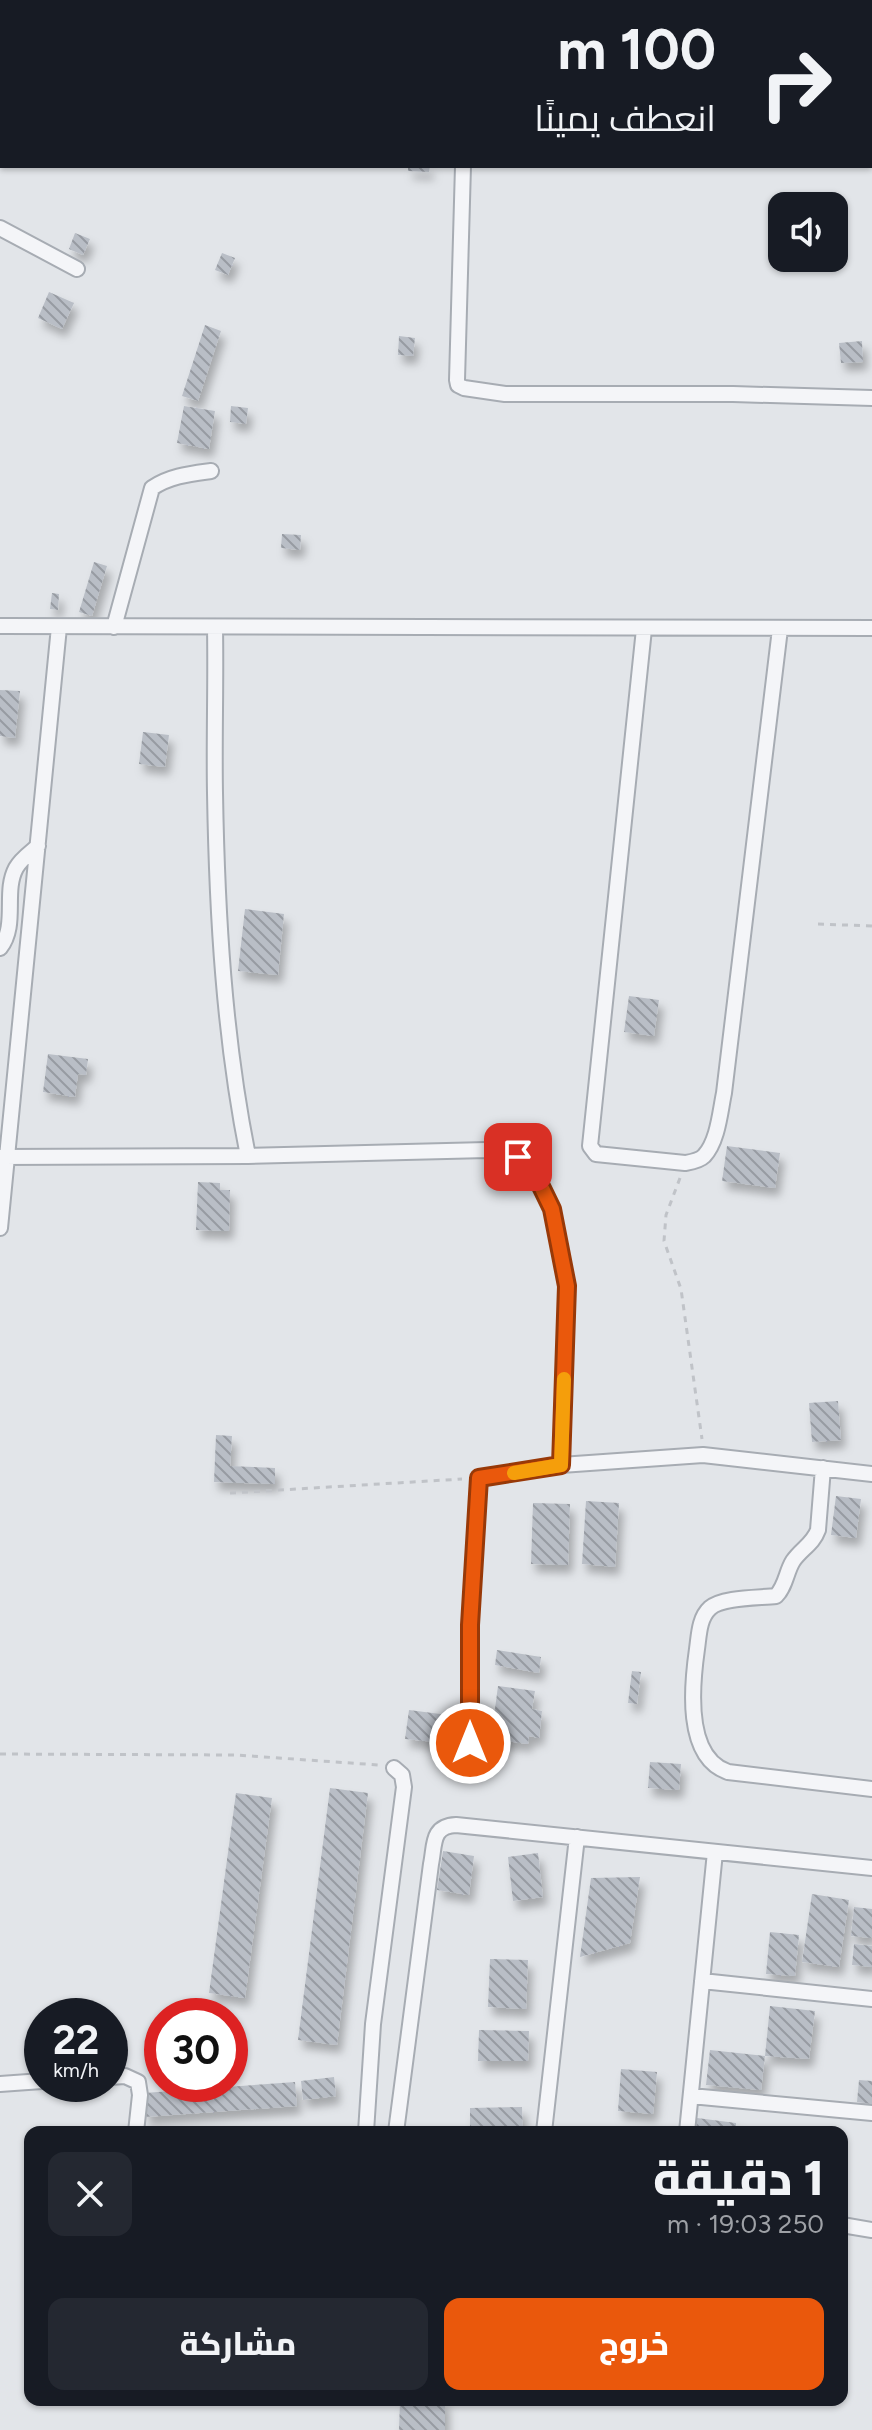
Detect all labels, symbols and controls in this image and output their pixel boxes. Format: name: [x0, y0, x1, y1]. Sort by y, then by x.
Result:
text: 100 m: [558, 16, 716, 83]
icon: right: [744, 32, 848, 136]
text: انعطف يمينًا: [534, 97, 716, 140]
map controls: [768, 192, 848, 272]
button: sound: [768, 192, 848, 272]
pin: [484, 1123, 552, 1191]
icon: arrive: [496, 1135, 540, 1179]
position arrow: [428, 1701, 512, 1785]
speed limit sign: 30: [144, 1998, 248, 2102]
text: 22: [53, 2016, 99, 2064]
text: km/h: [53, 2058, 99, 2082]
text: 1 دقيقة: [653, 2149, 824, 2207]
button: close: [48, 2152, 132, 2236]
text: 250 m · 19:03: [667, 2208, 824, 2240]
button: مشاركة: [48, 2298, 428, 2390]
button: خروج: [444, 2298, 824, 2390]

